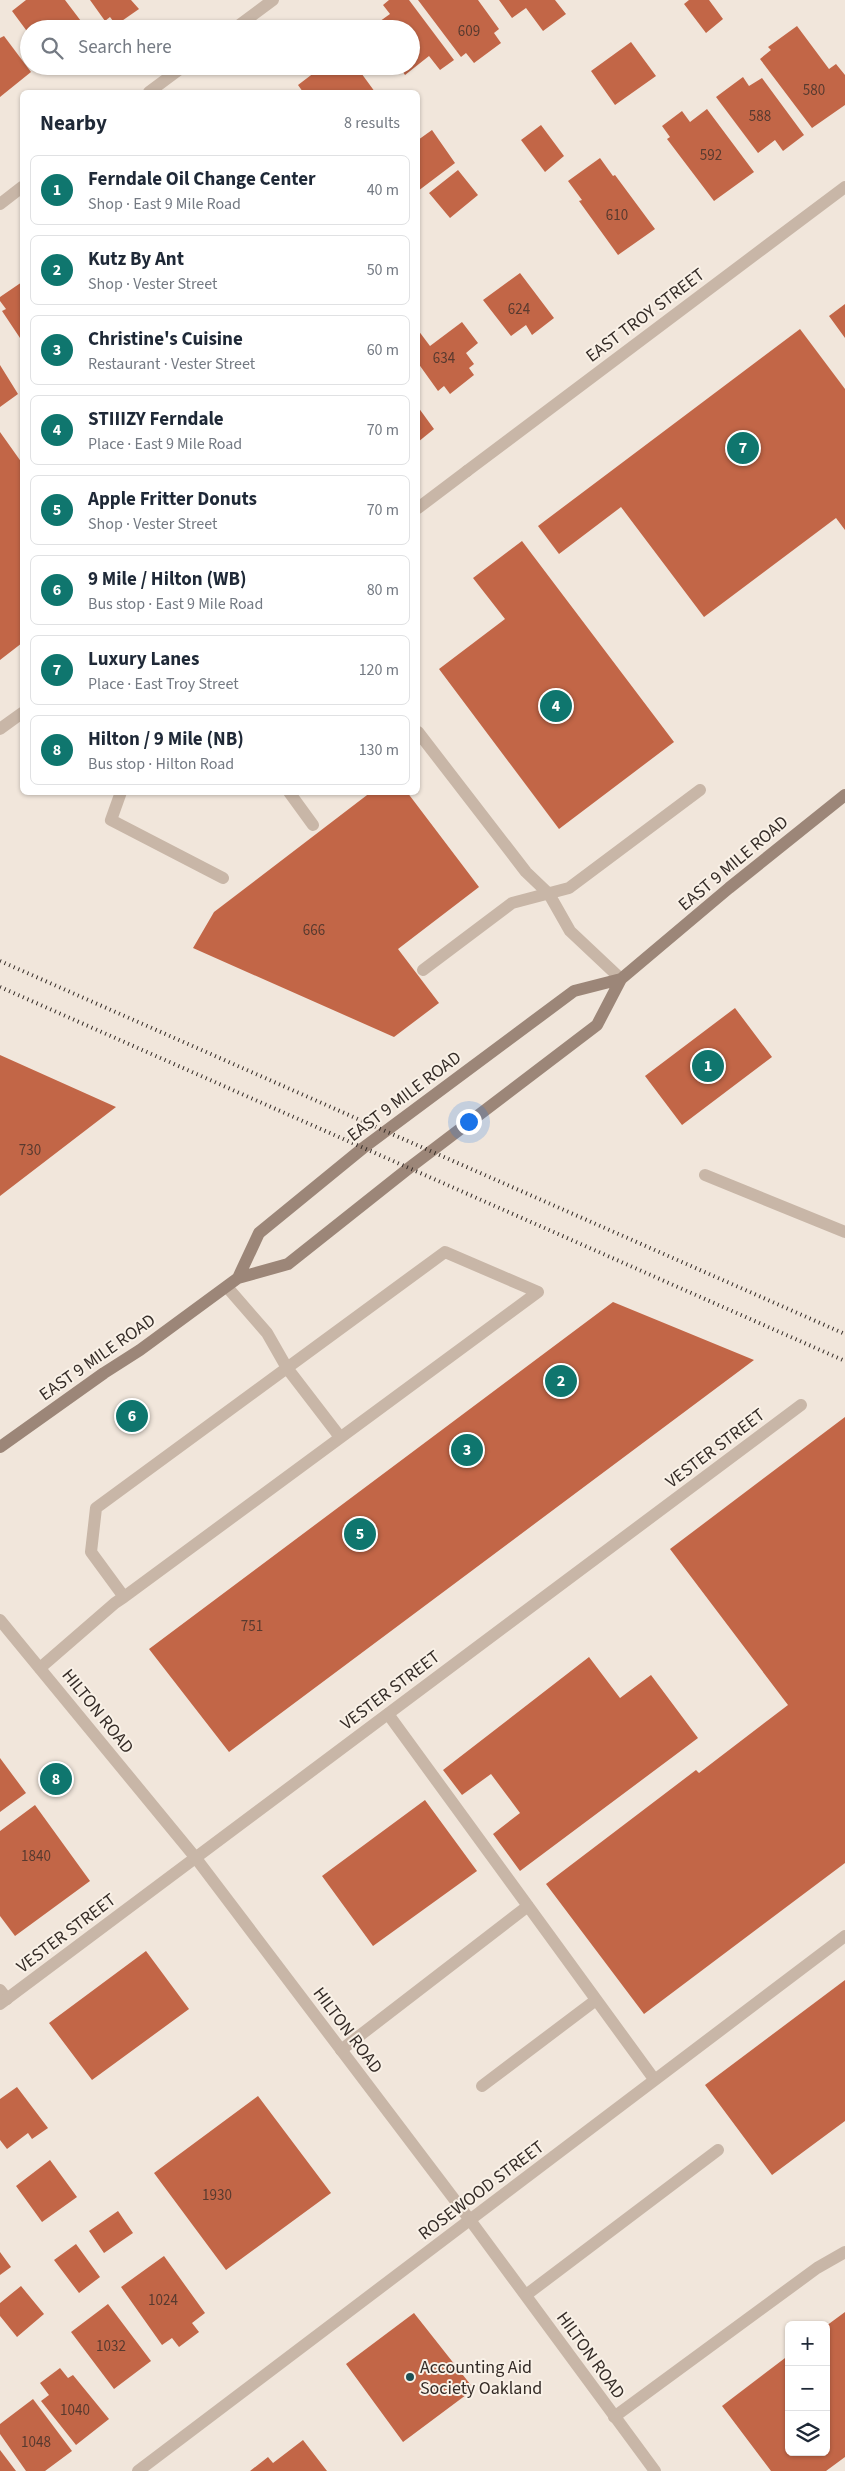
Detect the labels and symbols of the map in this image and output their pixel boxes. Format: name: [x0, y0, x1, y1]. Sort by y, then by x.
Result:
house number: 609: [458, 21, 480, 42]
house number: 580: [803, 80, 825, 101]
house number: 588: [749, 106, 771, 127]
house number: 592: [700, 145, 722, 166]
house number: 610: [606, 205, 628, 226]
street label: EAST TROY STREET: [581, 262, 710, 368]
house number: 624: [508, 299, 531, 320]
house number: 634: [433, 348, 456, 369]
pin: 7: [727, 429, 759, 467]
pin: 4: [540, 687, 572, 725]
street label: EAST 9 MILE ROAD: [673, 810, 794, 917]
house number: 666: [303, 920, 325, 941]
street label: EAST 9 MILE ROAD: [342, 1045, 466, 1148]
pin: 1: [692, 1047, 724, 1085]
your location: [456, 1109, 482, 1135]
house number: 730: [19, 1140, 41, 1161]
street label: EAST 9 MILE ROAD: [34, 1308, 160, 1407]
pin: 2: [545, 1362, 577, 1400]
pin: 6: [116, 1397, 148, 1435]
street label: VESTER STREET: [660, 1402, 771, 1494]
pin: 3: [451, 1431, 483, 1469]
pin: 5: [344, 1515, 376, 1553]
house number: 751: [241, 1616, 263, 1637]
street label: VESTER STREET: [335, 1644, 446, 1736]
street label: HILTON ROAD: [56, 1664, 140, 1759]
pin: 8: [40, 1760, 72, 1798]
house number: 1840: [21, 1846, 51, 1867]
street label: VESTER STREET: [11, 1887, 122, 1979]
street label: HILTON ROAD: [307, 1982, 388, 2079]
street label: ROSEWOOD STREET: [413, 2135, 550, 2246]
house number: 1930: [202, 2185, 232, 2206]
house number: 1024: [148, 2290, 178, 2311]
street label: HILTON ROAD: [550, 2307, 631, 2404]
house number: 1032: [96, 2336, 126, 2357]
place label: Accounting Aid Society Oakland: [420, 2355, 542, 2401]
marker: Accounting Aid Society Oakland: [404, 2371, 416, 2383]
house number: 1040: [60, 2400, 90, 2421]
house number: 1048: [21, 2432, 51, 2453]

